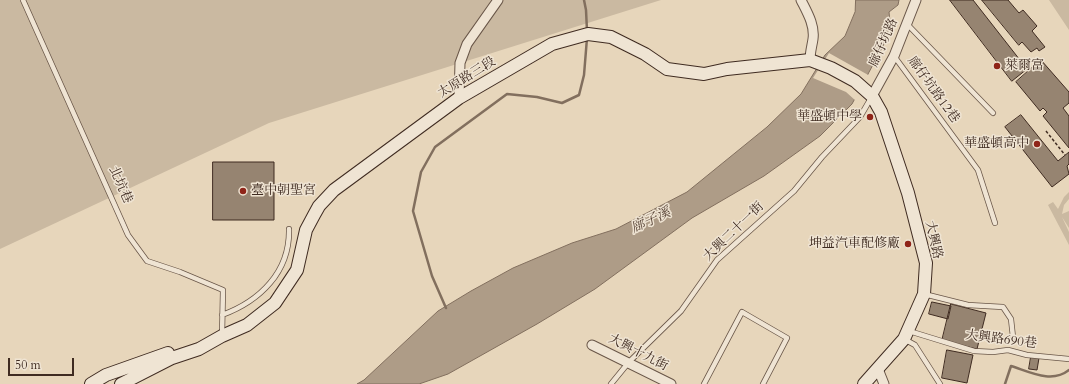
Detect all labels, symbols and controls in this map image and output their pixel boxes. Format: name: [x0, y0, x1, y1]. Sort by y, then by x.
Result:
street label: 廍仔坑路: [866, 16, 902, 70]
street label: 太原路三段: [435, 54, 499, 102]
street label: 廍仔坑路12巷: [904, 54, 962, 126]
place label: 萊爾富: [1005, 58, 1044, 74]
marker: 萊爾富: [992, 61, 1002, 71]
place label: 華盛頓中學: [797, 109, 862, 125]
marker: 華盛頓中學: [865, 112, 875, 122]
place label: 華盛頓高中: [964, 136, 1029, 152]
marker: 華盛頓高中: [1032, 139, 1042, 149]
street label: 北坑巷: [105, 164, 135, 206]
place label: 臺中朝聖宮: [251, 183, 316, 199]
marker: 臺中朝聖宮: [238, 186, 248, 196]
street label: 大興二十一街: [701, 199, 767, 265]
water label: 廍子溪: [628, 205, 674, 237]
street label: 大興路: [921, 219, 945, 261]
place label: 坤益汽車配修廠: [809, 236, 900, 252]
marker: 坤益汽車配修廠: [903, 239, 913, 249]
street label: 大興路690巷: [964, 328, 1038, 352]
street label: 大興十九街: [606, 331, 670, 375]
scale bar: [10, 350, 76, 376]
text: 50 m: [15, 357, 41, 373]

